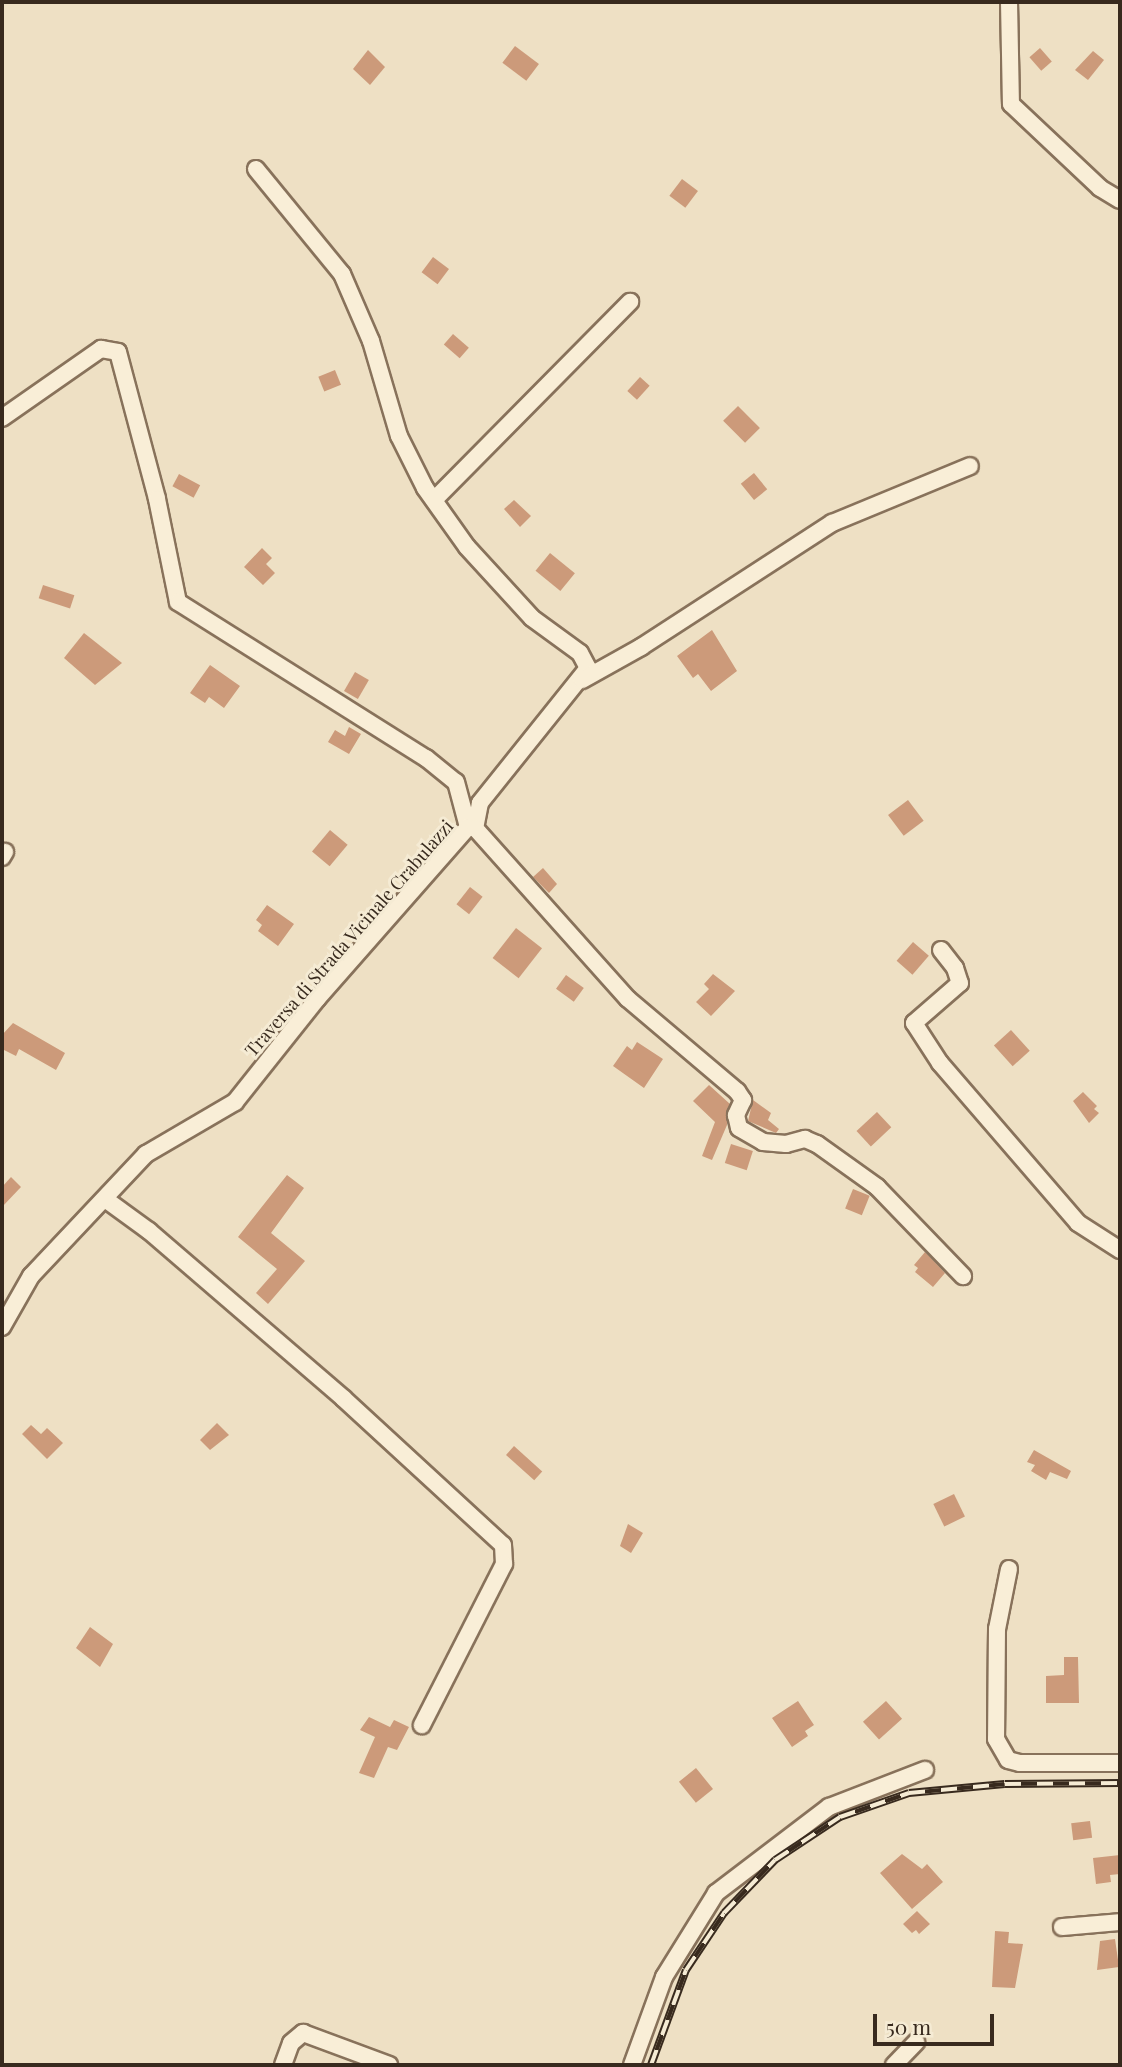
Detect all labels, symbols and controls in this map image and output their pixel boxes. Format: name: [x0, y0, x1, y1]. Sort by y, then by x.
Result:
street label: Traversa di Strada Vicinale Crabulazzi: [240, 815, 458, 1061]
scale bar: [877, 2000, 998, 2044]
text: 50 m: [886, 2012, 931, 2040]

